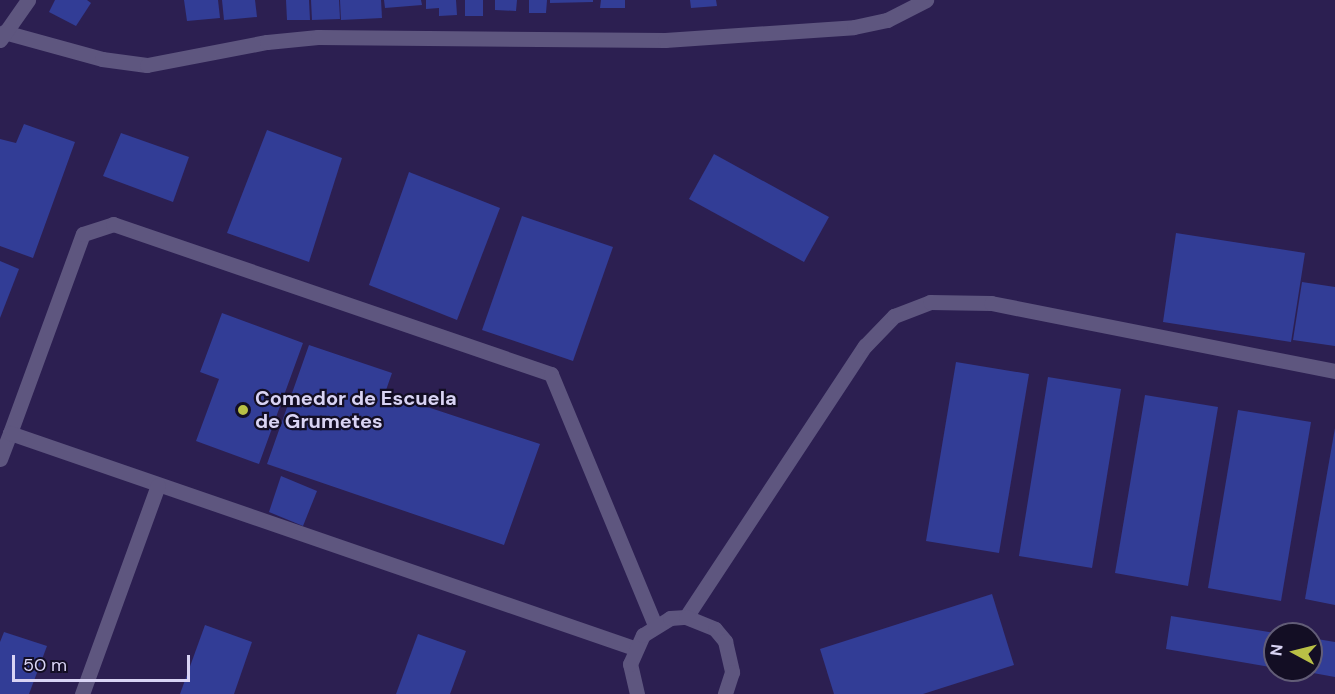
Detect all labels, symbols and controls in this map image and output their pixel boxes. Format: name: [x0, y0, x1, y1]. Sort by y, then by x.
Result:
place label: Comedor de Escuela de Grumetes: [255, 386, 457, 433]
marker: Comedor de Escuela de Grumetes: [236, 403, 250, 417]
north arrow: [1263, 622, 1323, 682]
scale bar: [15, 643, 194, 681]
text: N: [1265, 643, 1288, 657]
text: 50 m: [23, 653, 67, 677]

